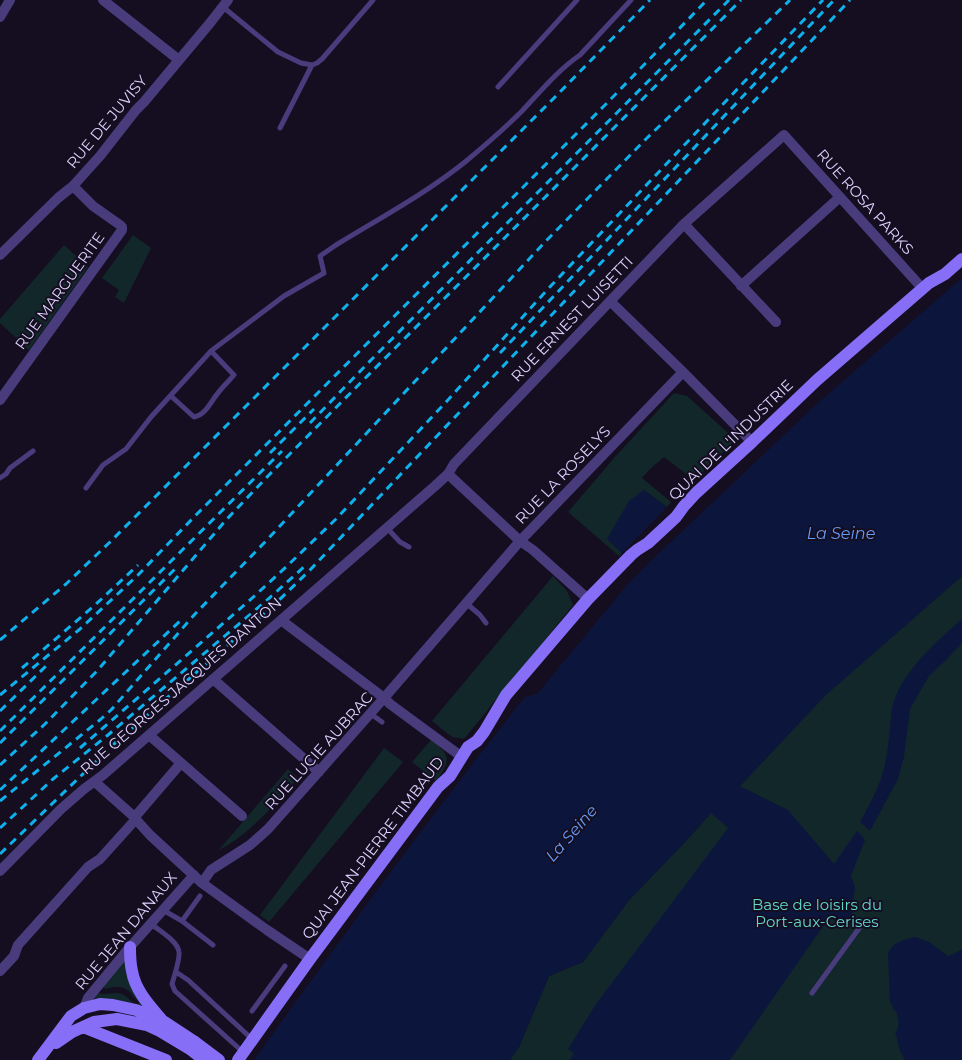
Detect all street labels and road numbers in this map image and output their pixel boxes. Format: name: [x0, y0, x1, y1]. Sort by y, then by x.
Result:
street label: RUE DE JUVISY: [62, 71, 151, 172]
street label: RUE ROSA PARKS: [813, 145, 918, 258]
street label: RUE MARGUERITE: [11, 228, 108, 353]
street label: RUE ERNEST LUISETTI: [507, 252, 637, 386]
street label: QUAI DE L'INDUSTRIE: [664, 375, 797, 504]
street label: RUE LA ROSELYS: [511, 422, 614, 528]
street label: RUE GEORGES JACQUES DANTON: [76, 593, 285, 778]
street label: RUE LUCIE AUBRAC: [261, 688, 377, 814]
street label: QUAI JEAN-PIERRE TIMBAUD: [298, 753, 448, 943]
street label: RUE JEAN DANAUX: [71, 868, 181, 994]

